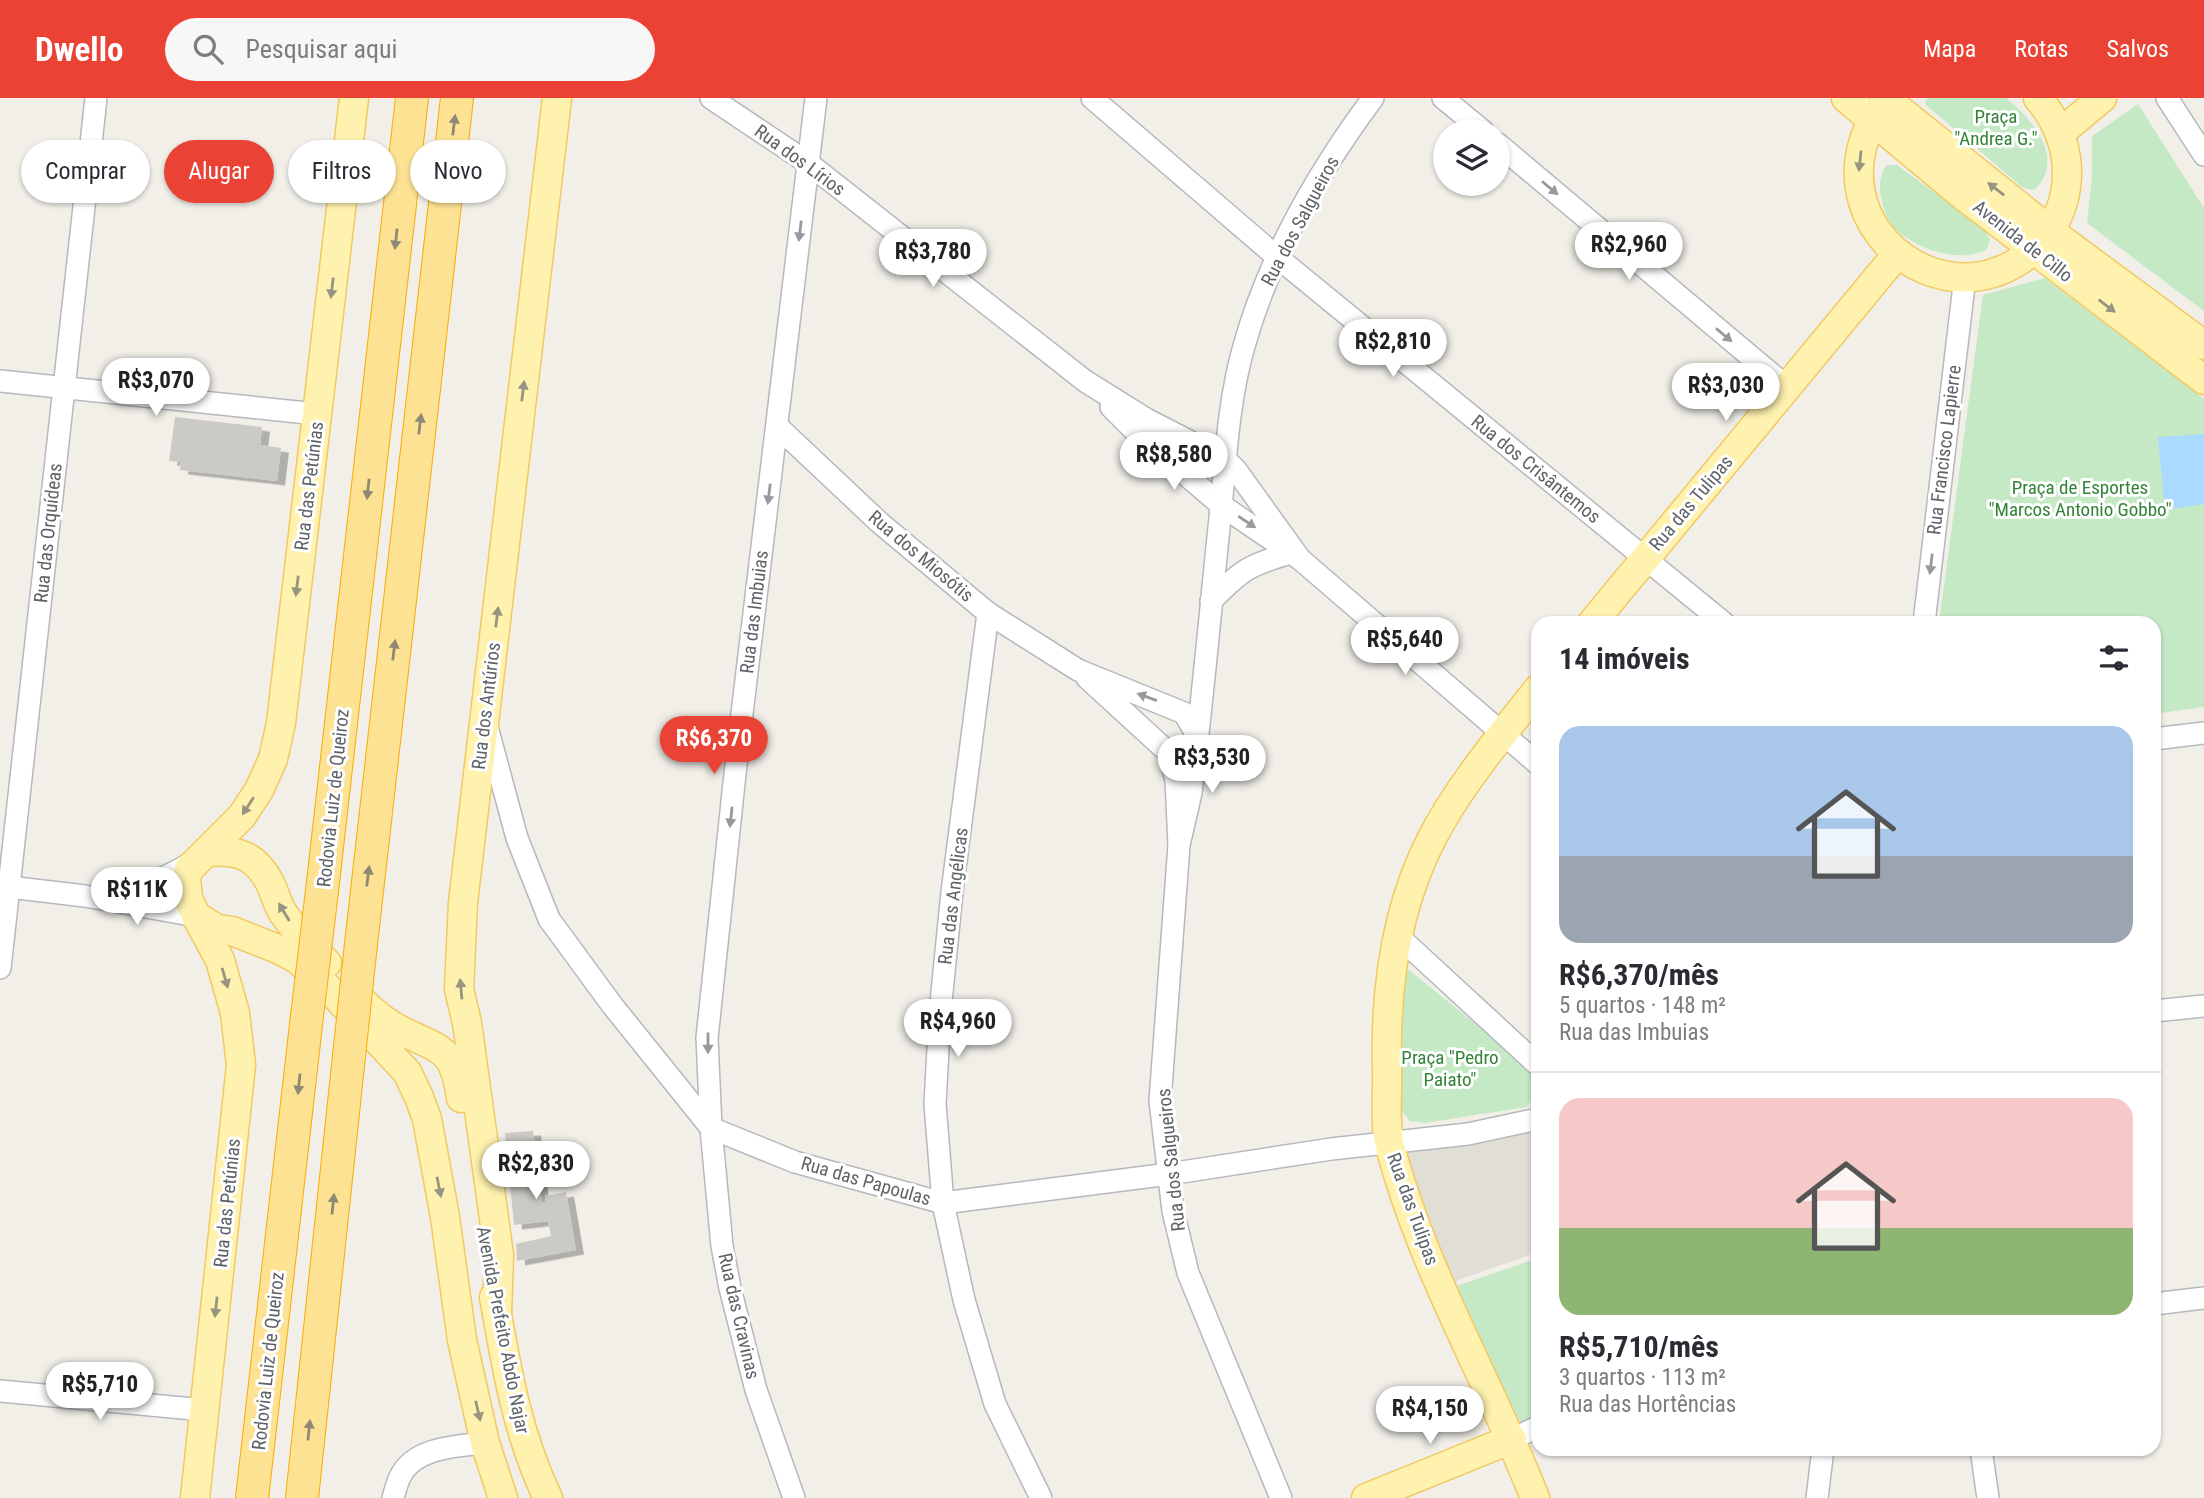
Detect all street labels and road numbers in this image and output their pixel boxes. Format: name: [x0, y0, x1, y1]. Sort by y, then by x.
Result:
street label: Rua dos Lírios: [750, 119, 850, 201]
street label: Rua dos Salgueiros: [1256, 152, 1344, 290]
street label: Avenida de Cillo: [1969, 195, 2077, 287]
street label: Rua Francisco Lapierre: [1922, 364, 1966, 536]
street label: Rua dos Crisântemos: [1467, 410, 1605, 528]
street label: Rua das Petúnias: [290, 420, 328, 552]
street label: Rua das Tulipas: [1644, 450, 1738, 556]
street label: Rua das Orquídeas: [29, 462, 67, 604]
street label: Rua dos Miosótis: [864, 505, 978, 607]
street label: Rua das Imbuias: [735, 549, 773, 675]
street label: Rua dos Antúrios: [467, 641, 505, 771]
street label: Rodovia Luiz de Queiroz: [312, 708, 354, 888]
street label: Rua das Angélicas: [933, 826, 973, 966]
street label: Rua dos Salgueiros: [1152, 1087, 1190, 1233]
street label: Rua das Petúnias: [209, 1137, 245, 1269]
street label: Rua das Tulipas: [1382, 1150, 1444, 1268]
street label: Rua das Papoulas: [798, 1151, 934, 1211]
street label: Avenida Prefeito Abdo Najar: [472, 1224, 534, 1436]
street label: Rua das Cravinas: [713, 1251, 765, 1381]
street label: Rodovia Luiz de Queiroz: [247, 1271, 289, 1451]

